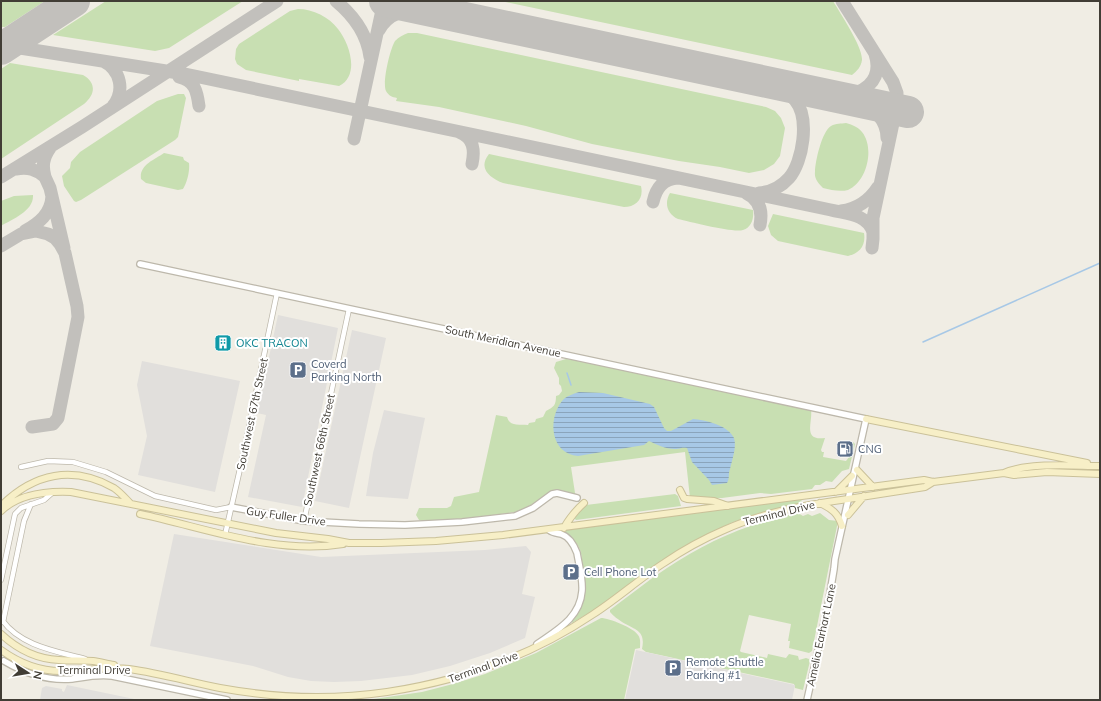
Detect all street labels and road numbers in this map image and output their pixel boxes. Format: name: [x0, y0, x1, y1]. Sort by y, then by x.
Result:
street label: South Meridian Avenue: [444, 322, 562, 360]
street label: Southwest 67th Street: [233, 357, 271, 471]
street label: Southwest 66th Street: [300, 393, 338, 507]
street label: Terminal Drive: [742, 497, 816, 529]
street label: Guy Fuller Drive: [245, 503, 327, 529]
street label: Amelia Earhart Lane: [803, 582, 839, 688]
street label: Terminal Drive: [446, 648, 520, 686]
street label: Terminal Drive: [57, 663, 131, 677]

